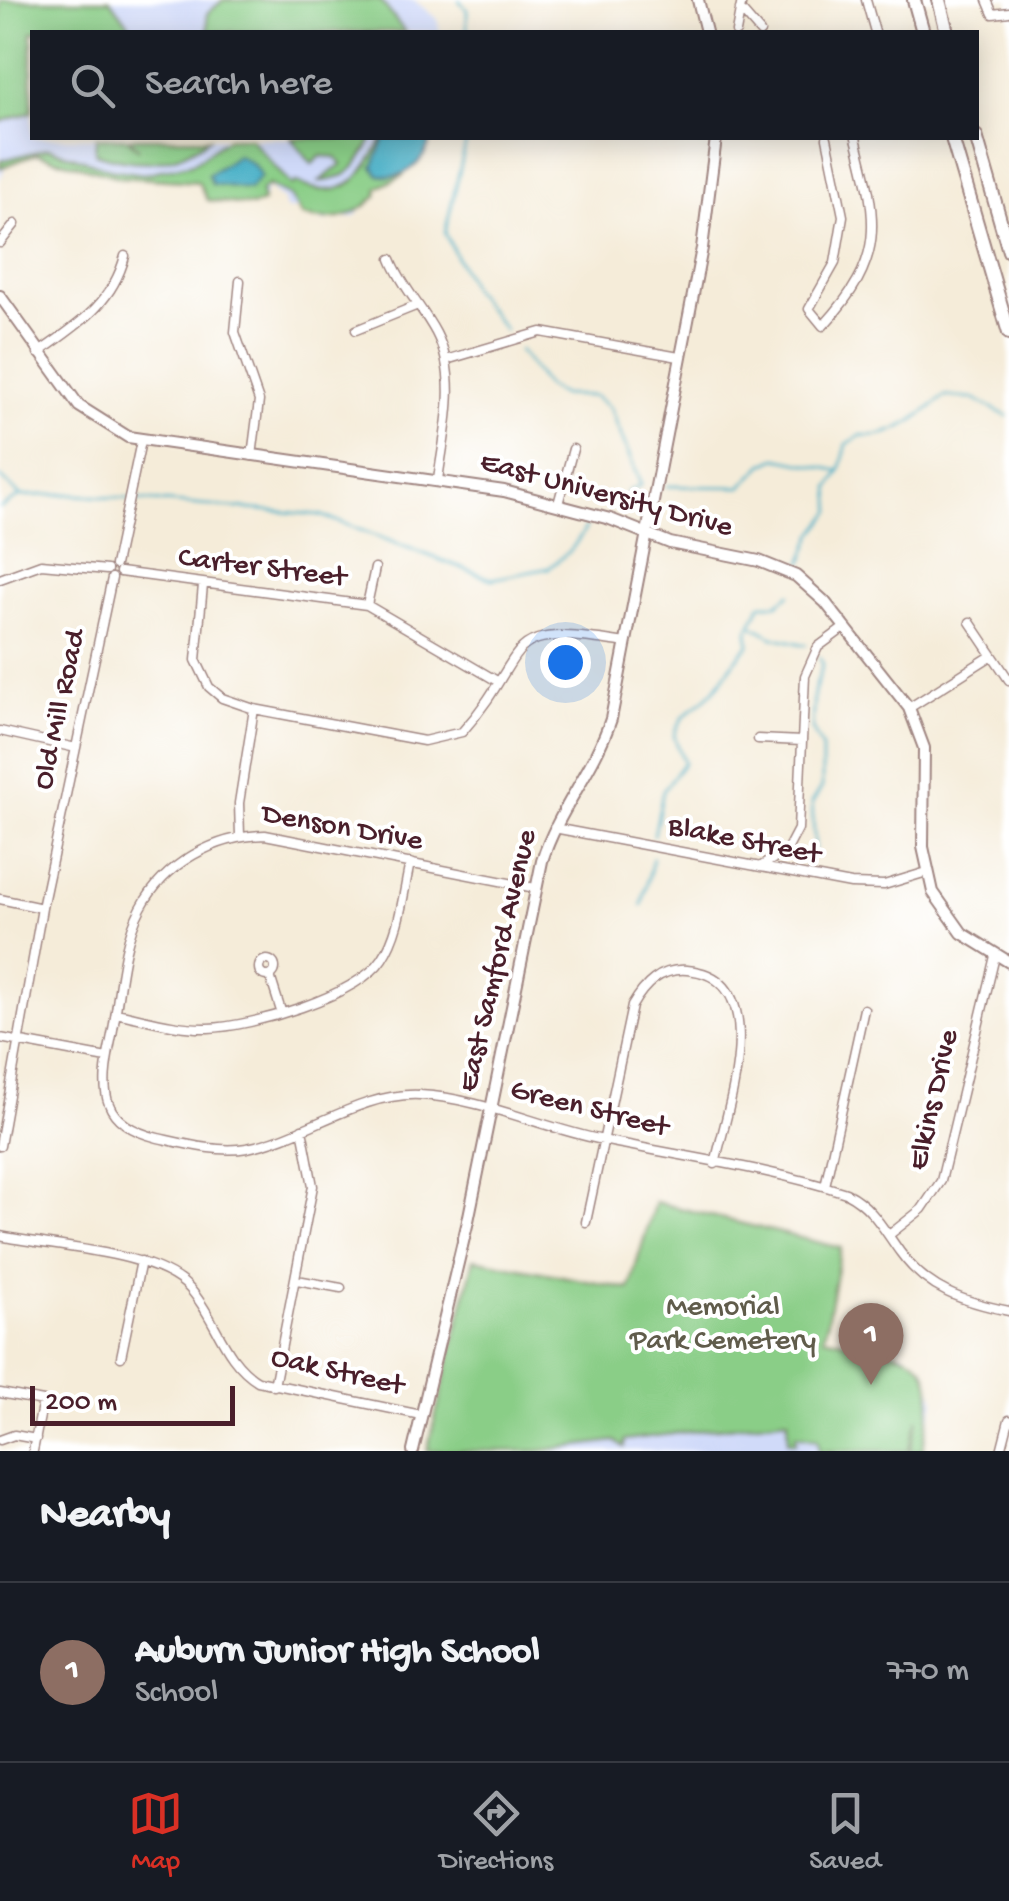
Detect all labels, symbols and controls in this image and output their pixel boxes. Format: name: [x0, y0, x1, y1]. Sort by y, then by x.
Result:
search box: [30, 30, 979, 140]
icon: search: [65, 58, 120, 113]
text: Search here: [145, 63, 332, 107]
street label: East University Drive: [476, 445, 737, 547]
street label: Carter Street: [176, 541, 351, 597]
street label: Old Mill Road: [27, 625, 96, 793]
your location: [540, 637, 591, 688]
street label: Denson Drive: [257, 797, 426, 860]
street label: Blake Street: [664, 810, 826, 874]
street label: East Samford Avenue: [452, 826, 546, 1095]
street label: Elkins Drive: [902, 1026, 968, 1174]
street label: Green Street: [506, 1073, 674, 1147]
park label: Memorial Park Cemetery: [629, 1291, 816, 1360]
pin: 1: [838, 1302, 904, 1385]
street label: Oak Street: [267, 1341, 409, 1406]
scale bar: [30, 1381, 235, 1426]
text: 200 m: [45, 1387, 117, 1420]
text: Nearby: [40, 1492, 170, 1541]
text: Auburn Junior High School: [135, 1631, 540, 1675]
text: 1: [66, 1653, 79, 1691]
text: 770 m: [887, 1653, 969, 1691]
text: School: [135, 1675, 218, 1713]
tab: Map: [128, 1786, 183, 1879]
tab: Directions: [439, 1786, 553, 1879]
tab: Saved: [809, 1786, 881, 1879]

